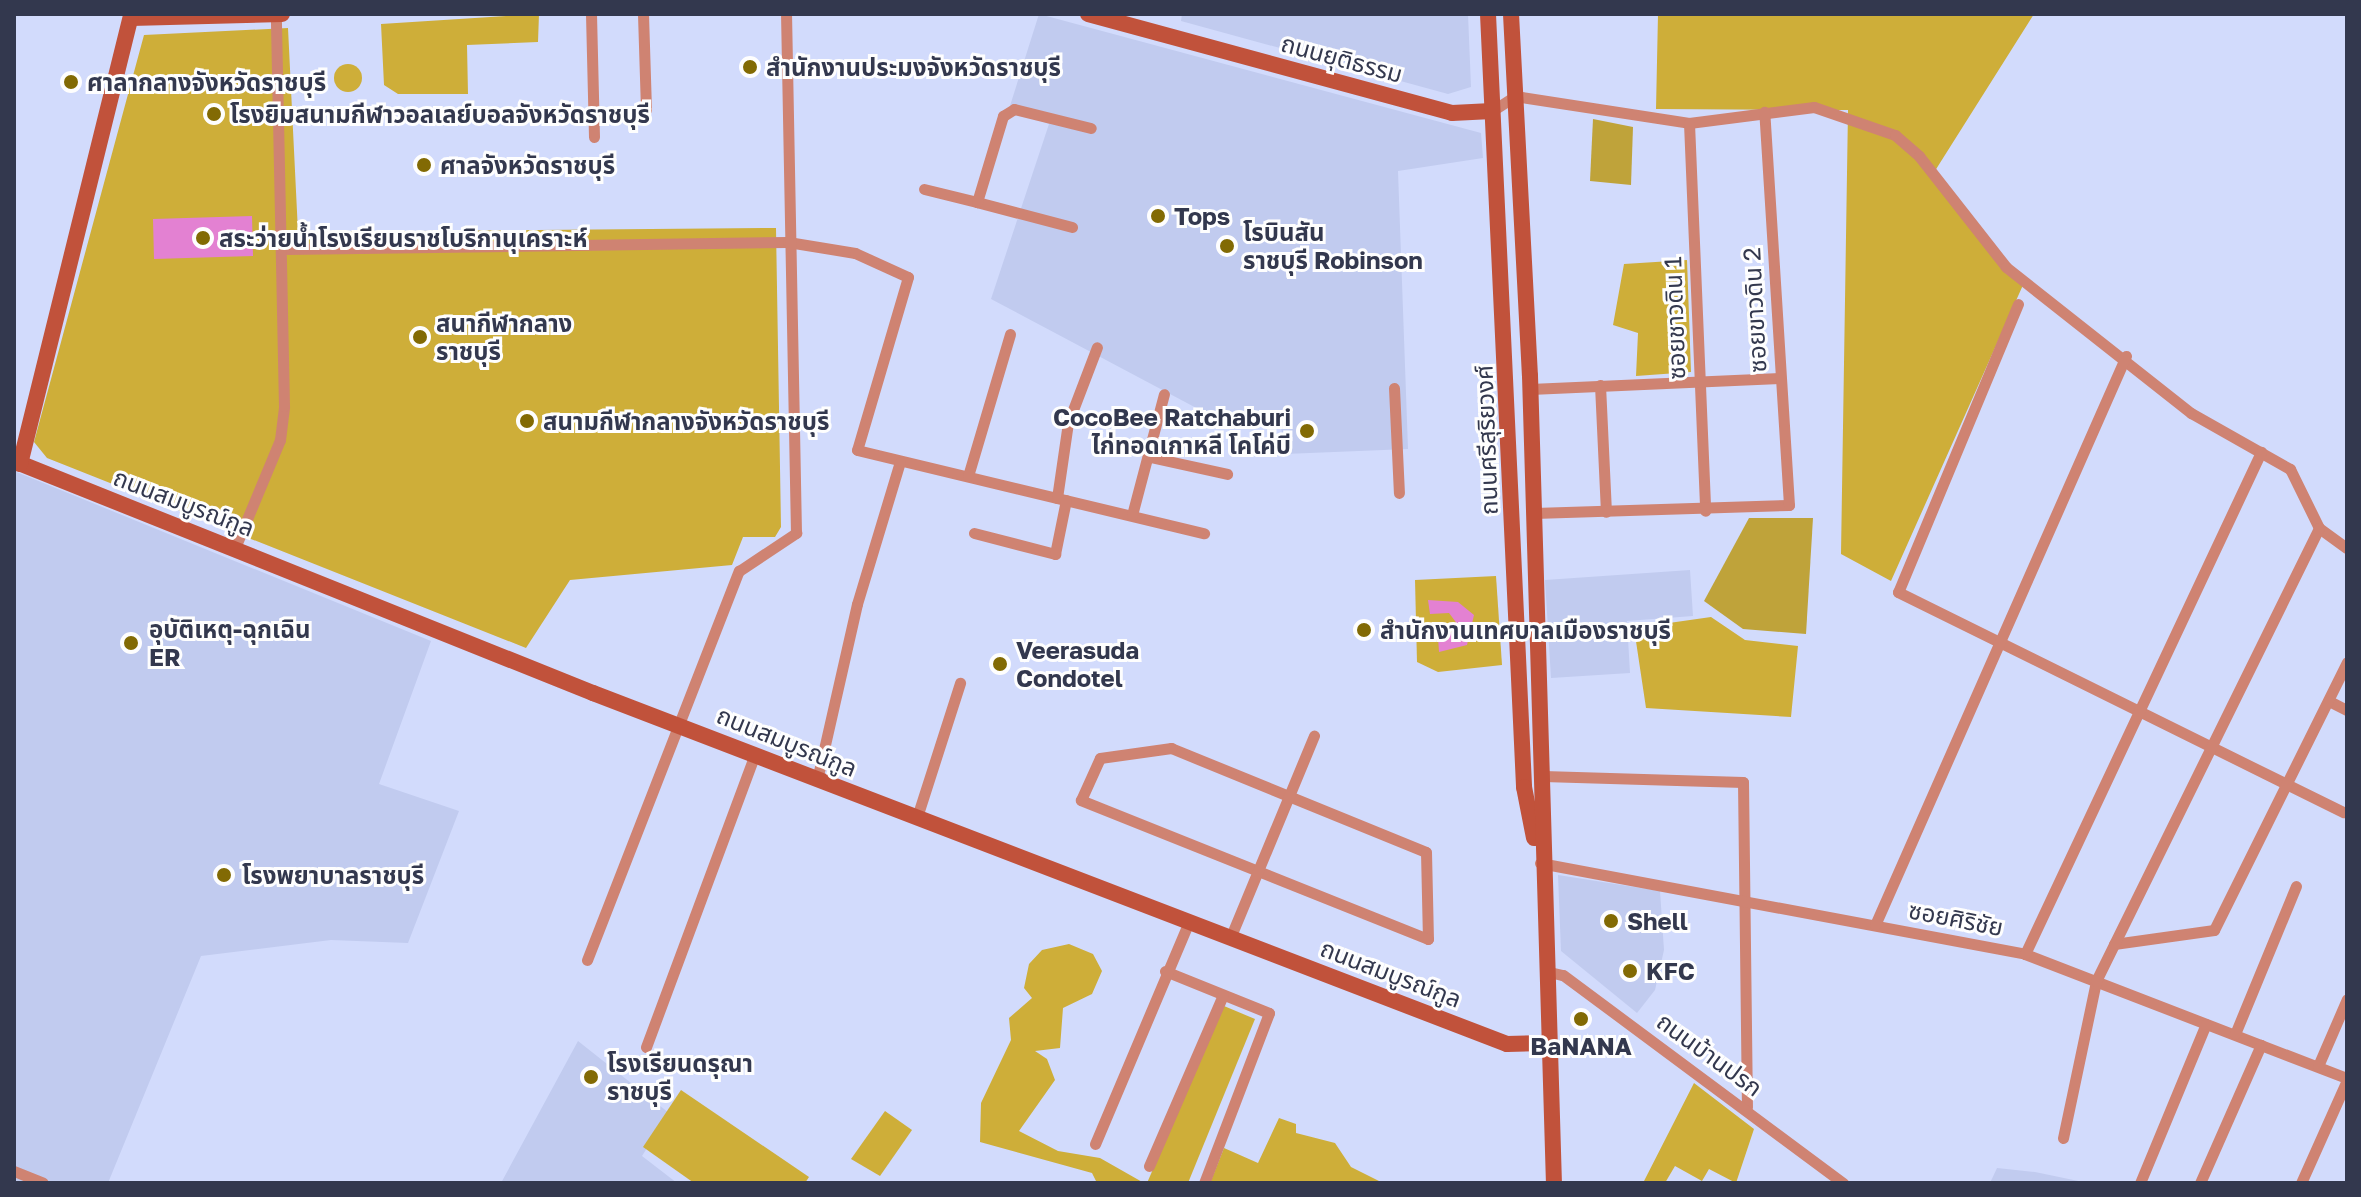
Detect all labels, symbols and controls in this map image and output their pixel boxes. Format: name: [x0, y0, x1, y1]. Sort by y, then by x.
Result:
street label: ถนนยุติธรรม: [1278, 28, 1406, 88]
place label: สำนักงานประมงจังหวัดราชบุรี: [766, 53, 1061, 81]
marker: สำนักงานประมงจังหวัดราชบุรี: [741, 58, 759, 76]
place label: ศาลากลางจังหวัดราชบุรี: [87, 68, 326, 96]
marker: ศาลากลางจังหวัดราชบุรี: [62, 73, 80, 91]
place label: โรงยิมสนามกีฬาวอลเลย์บอลจังหวัดราชบุรี: [230, 100, 650, 128]
marker: โรงยิมสนามกีฬาวอลเลย์บอลจังหวัดราชบุรี: [205, 105, 223, 123]
place label: ศาลจังหวัดราชบุรี: [440, 151, 615, 179]
marker: ศาลจังหวัดราชบุรี: [415, 156, 433, 174]
place label: Tops: [1174, 202, 1230, 230]
marker: Tops: [1149, 207, 1167, 225]
place label: โรบินสัน ราชบุรี Robinson: [1243, 218, 1423, 274]
place label: สระว่ายน้ำโรงเรียนราชโบริกานุเคราะห์: [219, 224, 587, 252]
marker: สระว่ายน้ำโรงเรียนราชโบริกานุเคราะห์: [194, 229, 212, 247]
marker: โรบินสัน ราชบุรี Robinson: [1218, 237, 1236, 255]
street label: ซอยขาวดิน 2: [1736, 247, 1772, 373]
street label: ซอยชาวดิน 1: [1657, 256, 1691, 380]
place label: สนากีฬากลาง ราชบุรี: [436, 309, 572, 365]
marker: สนากีฬากลาง ราชบุรี: [411, 328, 429, 346]
street label: ถนนศรีสุริยวงศ์: [1469, 364, 1503, 516]
place label: CocoBee Ratchaburi ไก่ทอดเกาหลี โคโค่บี: [1053, 403, 1291, 459]
place label: สนามกีฬากลางจังหวัดราชบุรี: [543, 407, 829, 435]
marker: สนามกีฬากลางจังหวัดราชบุรี: [518, 412, 536, 430]
marker: CocoBee Ratchaburi ไก่ทอดเกาหลี โคโค่บี: [1298, 422, 1316, 440]
street label: ถนนสมบูรณ์กูล: [110, 462, 258, 542]
place label: อุบัติเหตุ-ฉุกเฉิน ER: [149, 615, 310, 671]
place label: สำนักงานเทศบาลเมืองราชบุรี: [1380, 616, 1671, 644]
marker: สำนักงานเทศบาลเมืองราชบุรี: [1355, 621, 1373, 639]
marker: อุบัติเหตุ-ฉุกเฉิน ER: [120, 632, 142, 654]
place label: Veerasuda Condotel: [1016, 636, 1139, 692]
marker: Veerasuda Condotel: [991, 655, 1009, 673]
street label: ถนนสมบูรณ์กูล: [713, 700, 861, 782]
place label: โรงพยาบาลราชบุรี: [242, 861, 424, 889]
marker: โรงพยาบาลราชบุรี: [213, 864, 235, 886]
street label: ซอยศิริชัย: [1906, 895, 2006, 941]
place label: Shell: [1627, 907, 1688, 935]
marker: Shell: [1602, 912, 1620, 930]
street label: ถนนสมบูรณ์กูล: [1317, 933, 1465, 1013]
place label: KFC: [1646, 957, 1695, 985]
marker: KFC: [1621, 962, 1639, 980]
street label: ถนนบ้านปรก: [1652, 1006, 1768, 1102]
marker: BaNANA: [1572, 1010, 1590, 1028]
place label: BaNANA: [1530, 1032, 1632, 1060]
place label: โรงเรียนดรุณา ราชบุรี: [607, 1049, 753, 1105]
marker: โรงเรียนดรุณา ราชบุรี: [582, 1068, 600, 1086]

